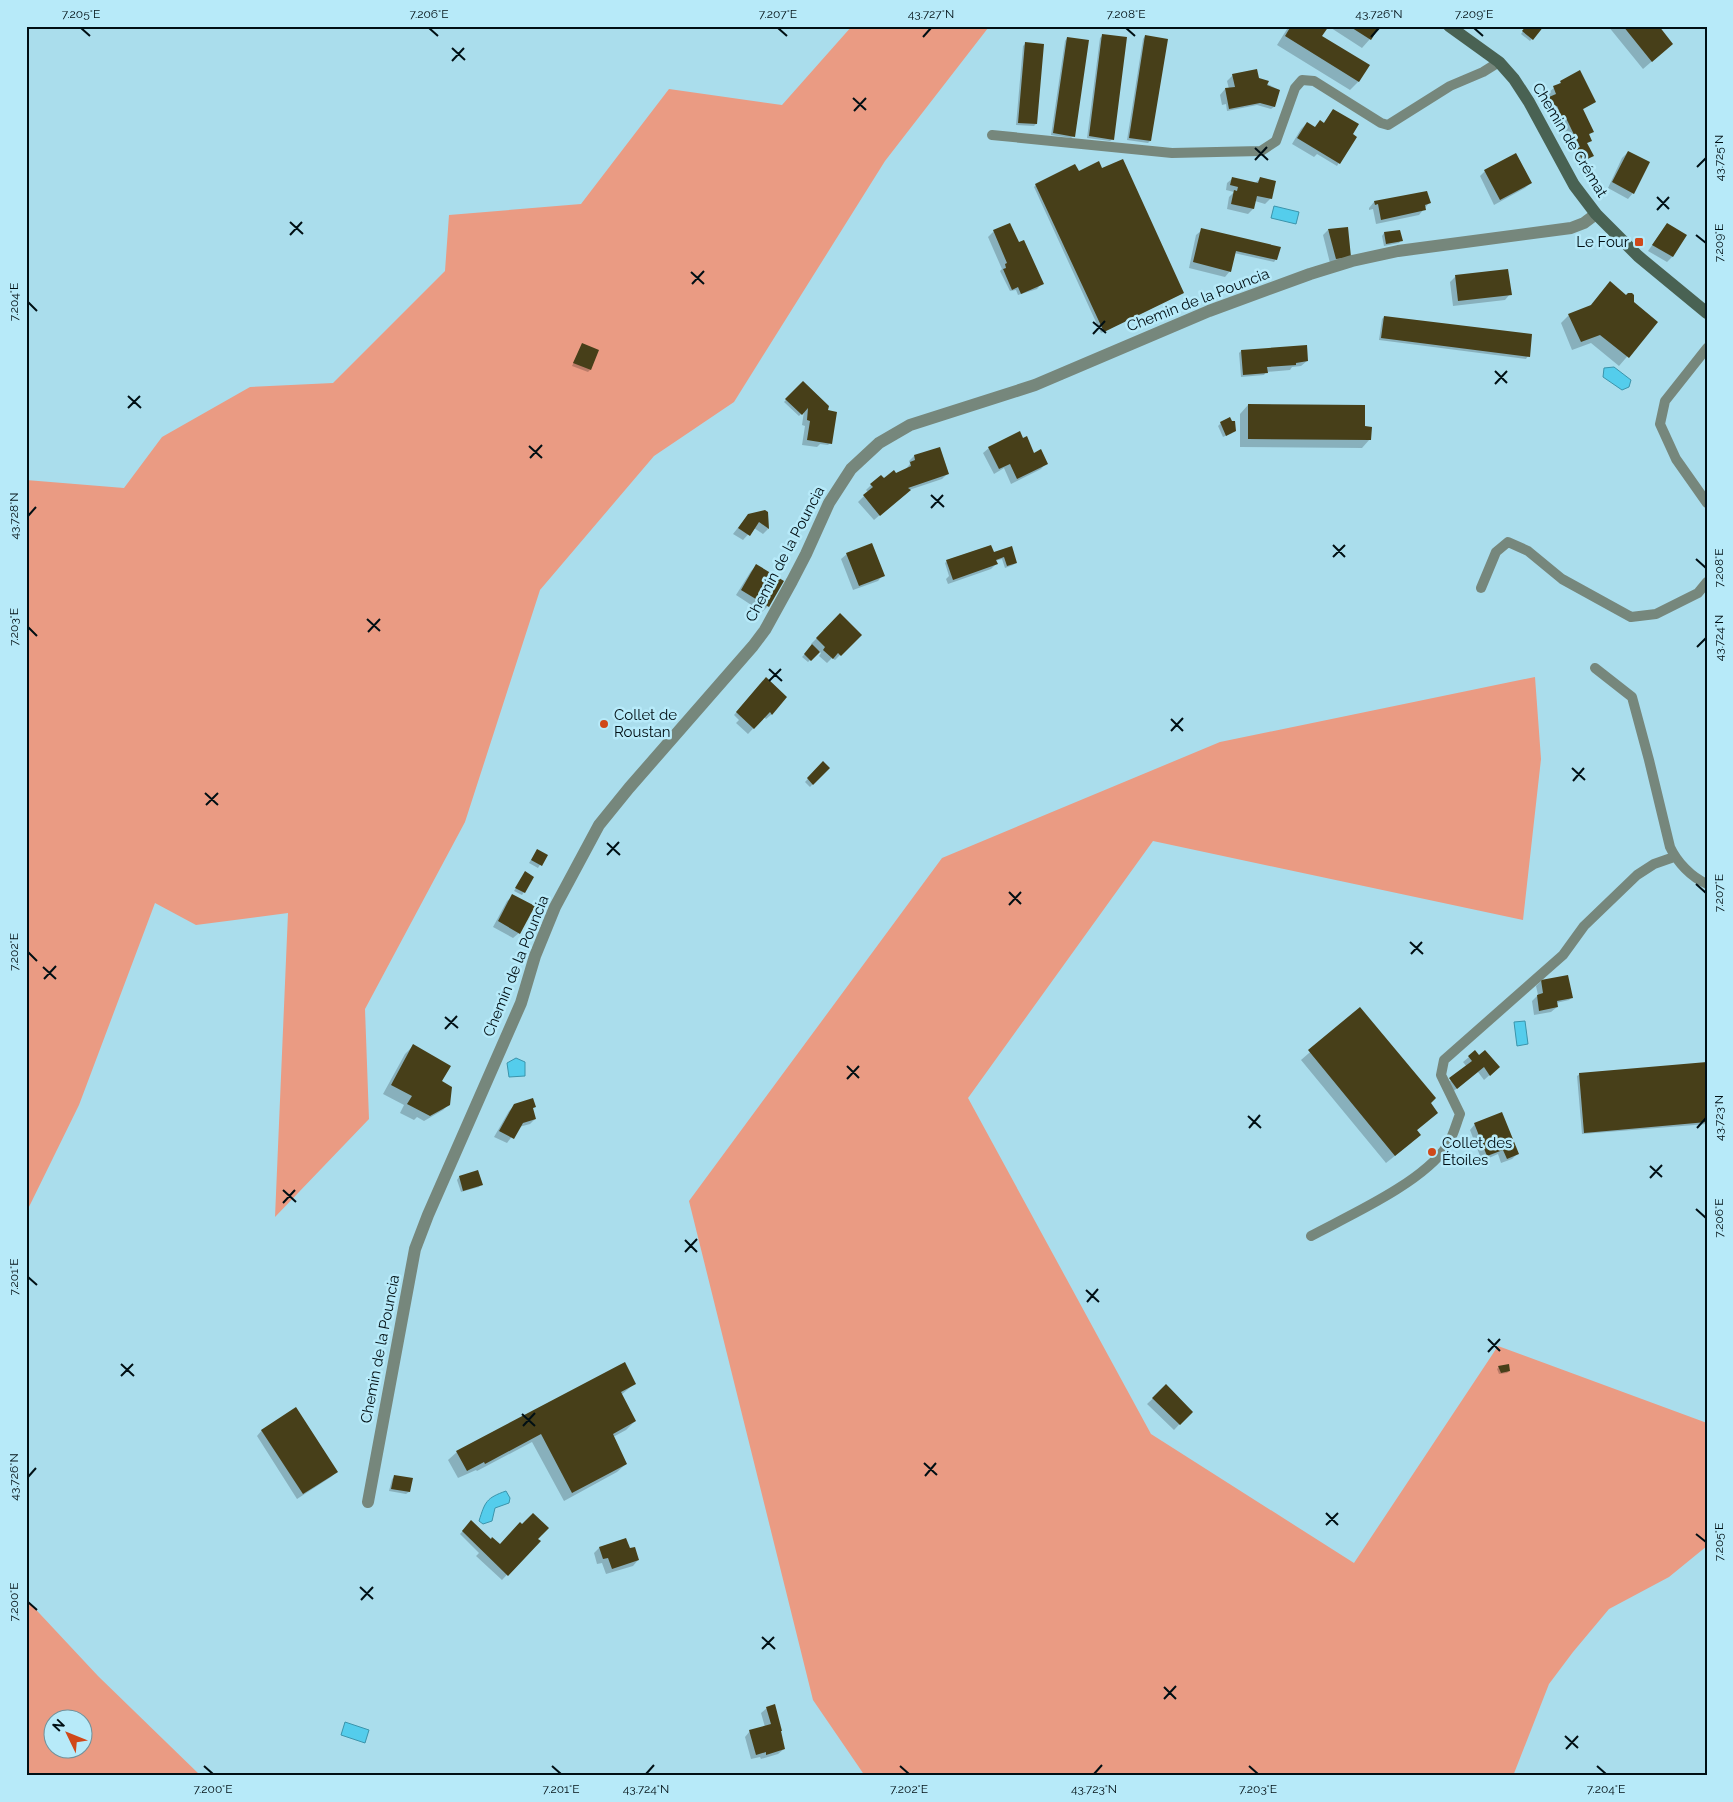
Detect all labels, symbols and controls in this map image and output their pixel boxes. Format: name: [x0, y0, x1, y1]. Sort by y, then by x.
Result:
text: 7.205°E: [62, 7, 100, 21]
text: 7.206°E: [409, 7, 449, 21]
text: 7.207°E: [759, 7, 797, 21]
text: 43.727°N: [908, 7, 954, 21]
text: 7.208°E: [1106, 7, 1146, 21]
text: 43.726°N: [1355, 7, 1403, 21]
text: 7.209°E: [1455, 7, 1493, 21]
street label: Chemin de Crémat: [1529, 79, 1611, 201]
text: 43.725°N: [1712, 135, 1726, 181]
text: 7.209°E: [1712, 224, 1726, 262]
place label: Le Four: [1576, 233, 1630, 251]
marker: Le Four: [1633, 236, 1645, 248]
street label: Chemin de la Pouncia: [1124, 265, 1272, 335]
text: 7.204°E: [7, 283, 21, 321]
street label: Chemin de la Pouncia: [742, 483, 828, 625]
text: 43.728°N: [7, 492, 21, 540]
text: 7.208°E: [1712, 548, 1726, 588]
text: 7.203°E: [7, 608, 21, 646]
text: 43.724°N: [1712, 615, 1726, 661]
place label: Collet de Roustan: [614, 706, 677, 741]
marker: Collet de Roustan: [598, 718, 610, 730]
text: 7.207°E: [1712, 874, 1726, 912]
street label: Chemin de la Pouncia: [479, 893, 553, 1039]
text: 7.202°E: [7, 933, 21, 971]
text: 43.723°N: [1712, 1095, 1726, 1141]
place label: Collet des Étoiles: [1442, 1134, 1512, 1169]
marker: Collet des Étoiles: [1426, 1146, 1438, 1158]
text: 7.206°E: [1712, 1198, 1726, 1238]
text: 7.201°E: [7, 1259, 21, 1295]
street label: Chemin de la Pouncia: [357, 1273, 403, 1425]
text: 43.726°N: [7, 1453, 21, 1501]
text: 7.205°E: [1712, 1523, 1726, 1561]
text: 7.200°E: [7, 1582, 21, 1622]
north arrow: [42, 1710, 92, 1760]
text: N: [49, 1716, 68, 1734]
text: 7.200°E: [193, 1782, 233, 1796]
text: 7.201°E: [543, 1782, 579, 1796]
text: 43.724°N: [623, 1782, 669, 1796]
text: 7.202°E: [890, 1782, 928, 1796]
text: 43.723°N: [1071, 1782, 1117, 1796]
text: 7.203°E: [1239, 1782, 1277, 1796]
text: 7.204°E: [1587, 1782, 1625, 1796]

